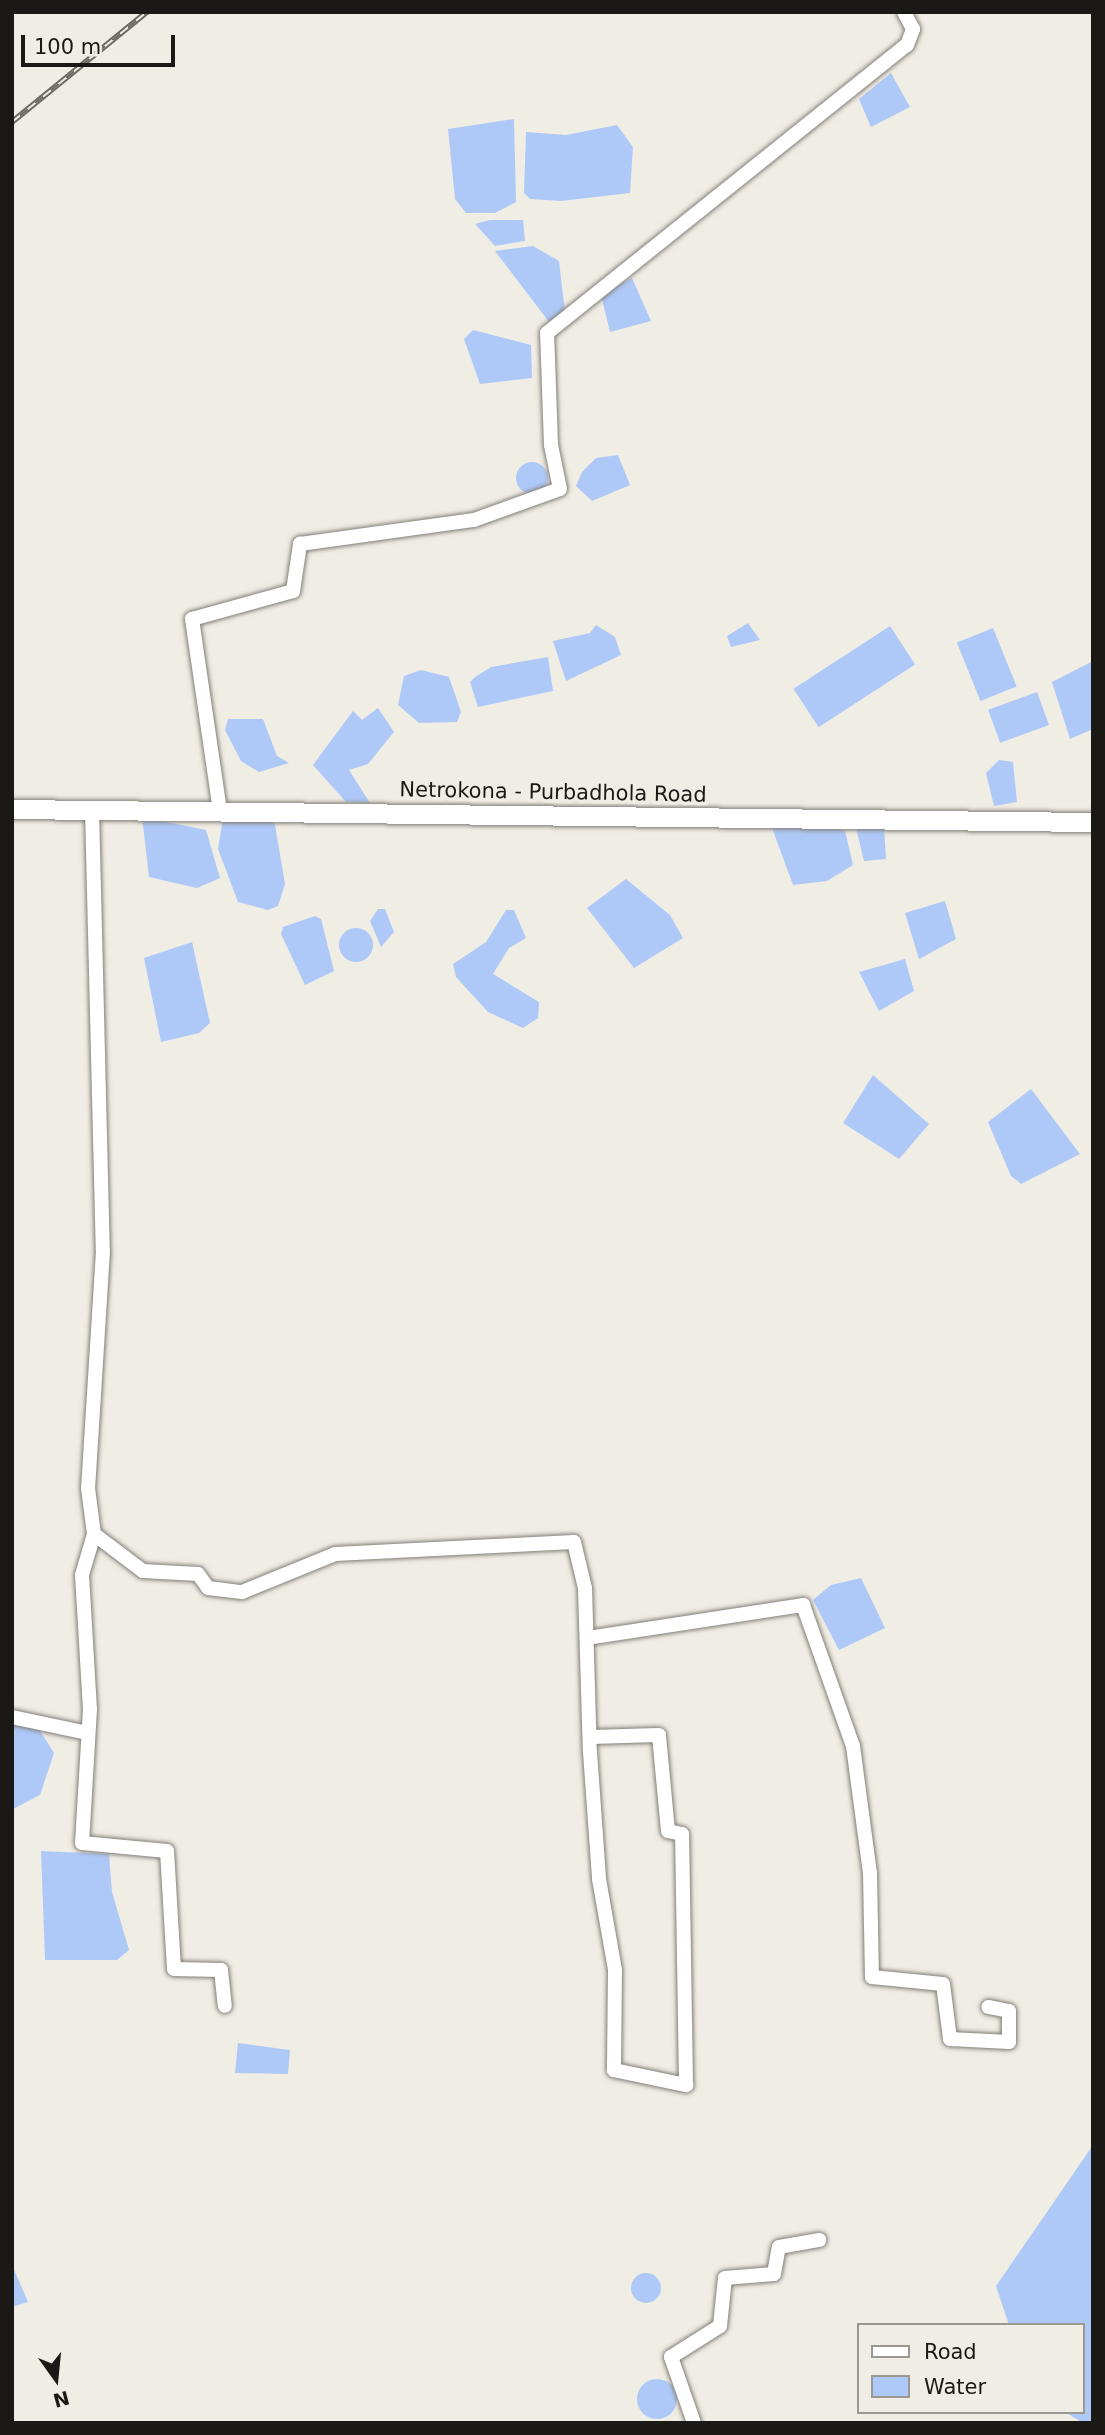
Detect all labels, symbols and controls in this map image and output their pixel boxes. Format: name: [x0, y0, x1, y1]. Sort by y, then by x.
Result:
scale bar: [24, 21, 178, 65]
text: 100 m: [34, 35, 101, 59]
street label: Netrokona - Purbadhola Road: [399, 777, 707, 807]
legend: [856, 2323, 1084, 2414]
text: Road: [924, 2340, 977, 2364]
north arrow: [21, 2344, 91, 2414]
text: Water: [924, 2375, 986, 2399]
text: N: [51, 2387, 72, 2412]

